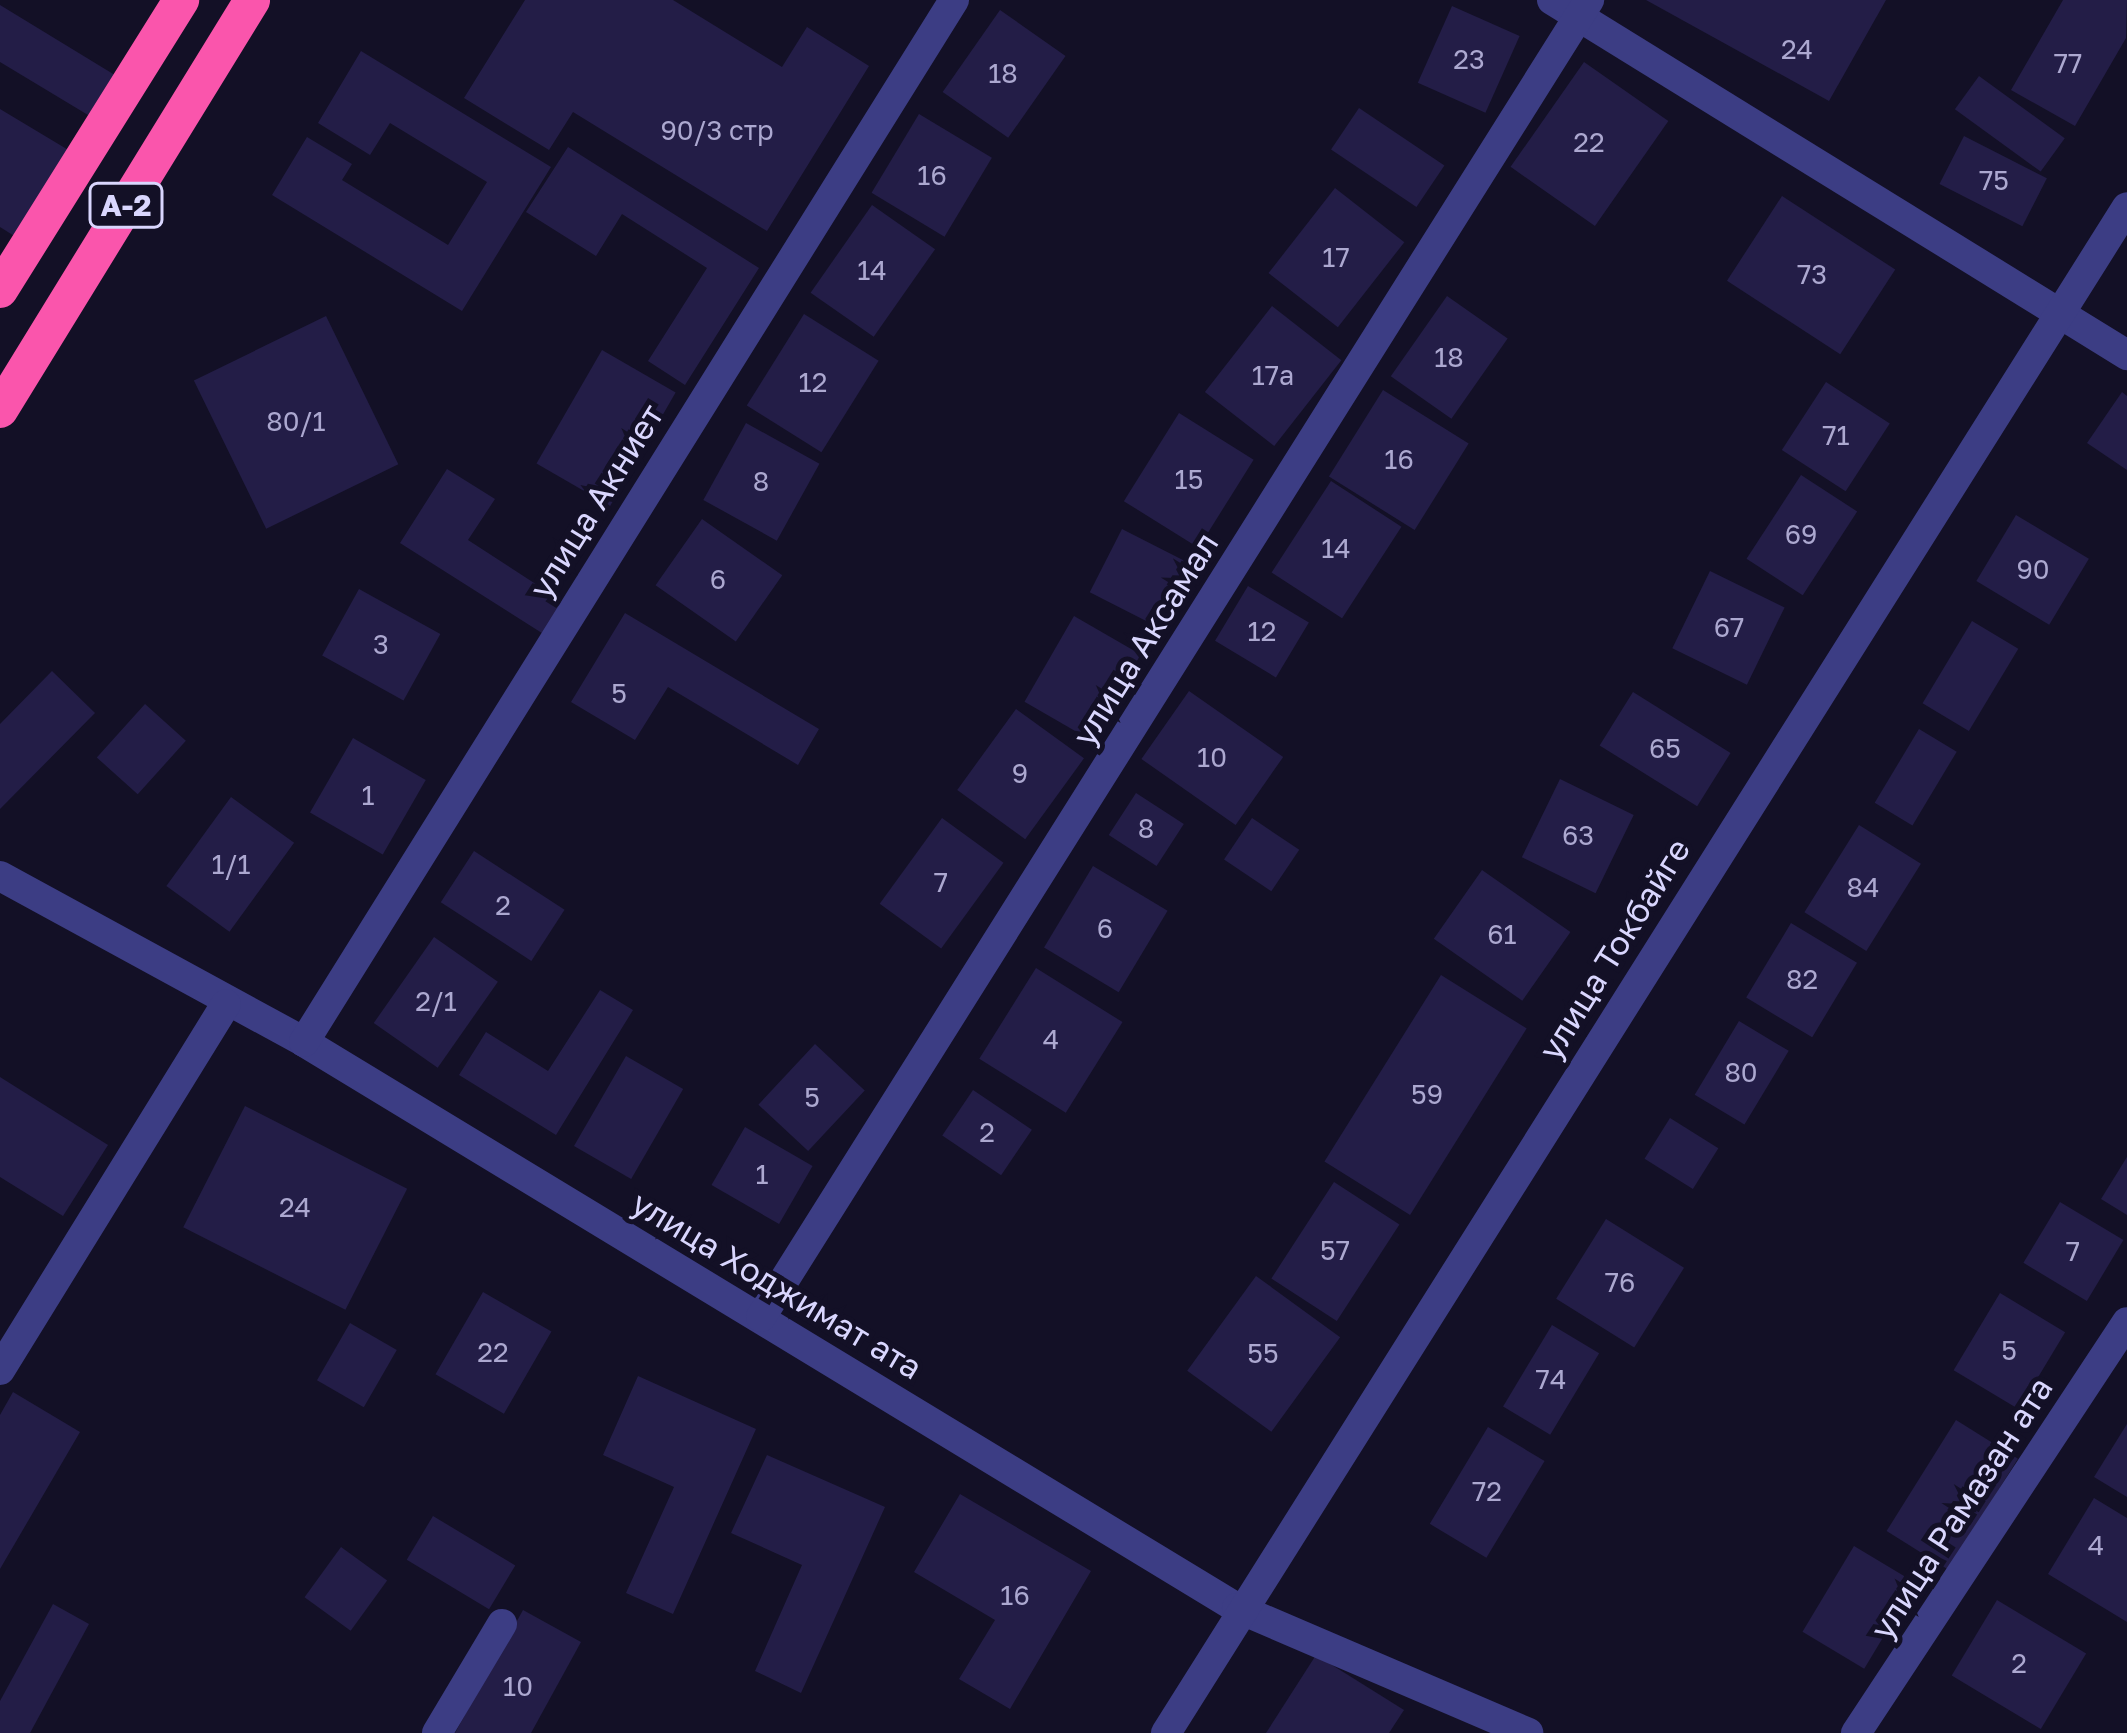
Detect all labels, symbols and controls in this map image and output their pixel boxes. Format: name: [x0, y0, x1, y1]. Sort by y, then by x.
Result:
house number: 24: [1781, 34, 1813, 66]
house number: 23: [1453, 44, 1485, 76]
house number: 77: [2054, 48, 2082, 80]
house number: 18: [988, 58, 1018, 90]
house number: 90/3 стр: [660, 115, 774, 147]
house number: 22: [1573, 127, 1605, 159]
house number: 16: [917, 160, 947, 192]
house number: 75: [1979, 165, 2009, 197]
road number: A-2: [87, 181, 165, 229]
house number: 17: [1322, 242, 1350, 274]
house number: 14: [857, 255, 887, 287]
house number: 73: [1797, 259, 1827, 291]
house number: 18: [1434, 342, 1464, 374]
house number: 17а: [1252, 360, 1294, 392]
house number: 12: [799, 367, 827, 399]
street label: улица Акниет: [521, 397, 671, 605]
house number: 80/1: [266, 406, 326, 438]
house number: 71: [1822, 420, 1850, 452]
house number: 16: [1384, 444, 1414, 476]
house number: 15: [1175, 464, 1203, 496]
house number: 8: [753, 466, 769, 498]
house number: 69: [1785, 519, 1817, 551]
street label: улица Аксамал: [1064, 525, 1226, 753]
house number: 14: [1321, 533, 1351, 565]
house number: 90: [2016, 554, 2050, 586]
house number: 6: [710, 564, 726, 596]
house number: 67: [1714, 612, 1744, 644]
house number: 12: [1248, 616, 1276, 648]
house number: 3: [373, 629, 389, 661]
house number: 5: [611, 678, 627, 710]
house number: 65: [1649, 733, 1681, 765]
house number: 10: [1197, 742, 1227, 774]
house number: 9: [1012, 758, 1028, 790]
house number: 1: [361, 780, 375, 812]
house number: 8: [1138, 813, 1154, 845]
house number: 63: [1562, 820, 1594, 852]
street label: улица Токбайге: [1530, 831, 1698, 1067]
house number: 1/1: [211, 849, 251, 881]
house number: 7: [934, 867, 948, 899]
house number: 84: [1847, 872, 1879, 904]
house number: 2: [495, 890, 511, 922]
house number: 6: [1097, 913, 1113, 945]
house number: 61: [1487, 919, 1517, 951]
house number: 82: [1786, 964, 1818, 996]
house number: 2/1: [415, 986, 457, 1018]
house number: 4: [1043, 1024, 1059, 1056]
house number: 80: [1724, 1057, 1758, 1089]
house number: 59: [1411, 1079, 1443, 1111]
house number: 5: [804, 1082, 820, 1114]
house number: 2: [979, 1117, 995, 1149]
house number: 1: [755, 1159, 769, 1191]
street label: улица Ходжимат ата: [625, 1183, 929, 1387]
house number: 24: [279, 1192, 311, 1224]
house number: 57: [1320, 1235, 1350, 1267]
house number: 7: [2066, 1236, 2080, 1268]
house number: 76: [1605, 1267, 1635, 1299]
house number: 5: [2001, 1335, 2017, 1367]
house number: 22: [477, 1337, 509, 1369]
house number: 55: [1247, 1338, 1279, 1370]
house number: 74: [1536, 1364, 1566, 1396]
street label: улица Рамазан ата: [1861, 1370, 2061, 1646]
house number: 72: [1472, 1476, 1502, 1508]
house number: 4: [2088, 1530, 2104, 1562]
house number: 16: [1000, 1580, 1030, 1612]
house number: 2: [2011, 1648, 2027, 1680]
house number: 10: [503, 1671, 533, 1703]

